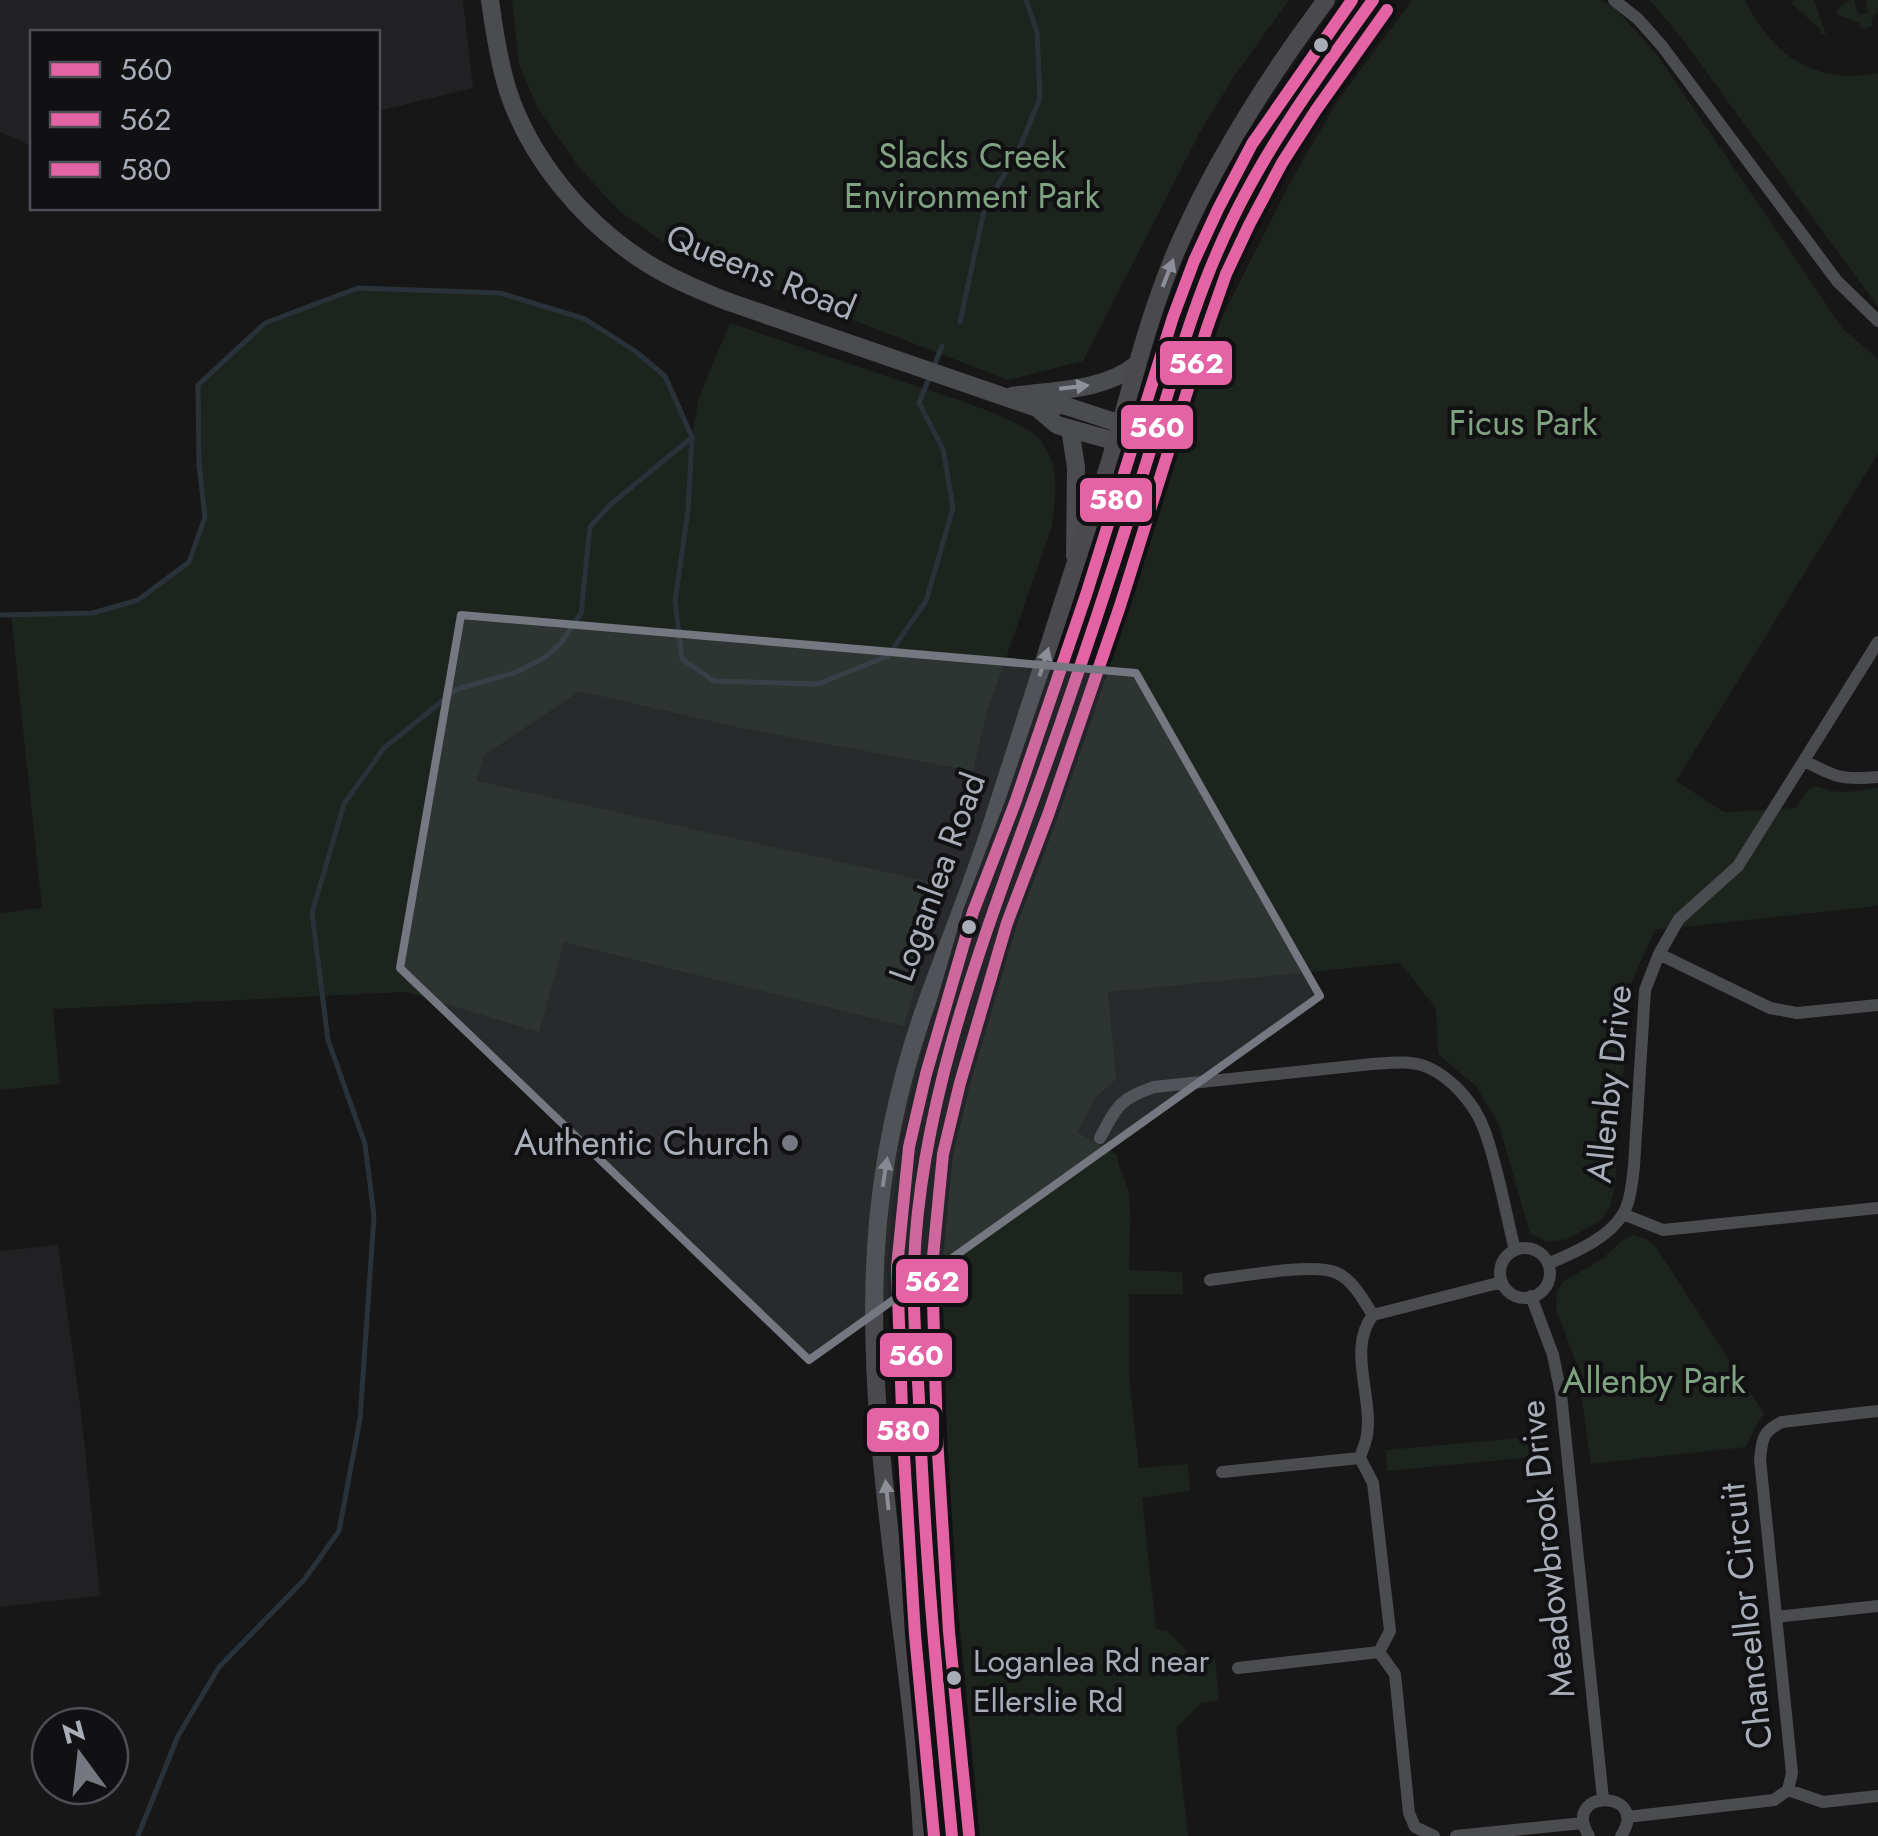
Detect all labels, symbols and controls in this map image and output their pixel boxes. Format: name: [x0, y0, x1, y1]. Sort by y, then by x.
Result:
legend: [30, 30, 380, 210]
unlabelled marker: [1311, 35, 1331, 55]
text: 560: [120, 48, 172, 91]
text: 562: [120, 98, 171, 141]
park label: Slacks Creek Environment Park: [844, 131, 1101, 221]
text: 580: [120, 148, 171, 191]
street label: Queens Road: [659, 211, 863, 333]
one-way arrow: [1161, 257, 1176, 287]
line badge: 562: [1158, 339, 1234, 387]
text: 562: [1168, 343, 1224, 384]
one-way arrow: [1058, 379, 1090, 395]
park label: Ficus Park: [1449, 398, 1598, 448]
line badge: 560: [1119, 403, 1195, 451]
text: 560: [1129, 407, 1185, 448]
line badge: 580: [1078, 476, 1154, 524]
text: 580: [1089, 479, 1143, 520]
one-way arrow: [1038, 646, 1053, 676]
street label: Loganlea Road: [876, 766, 998, 988]
unlabelled marker: [959, 917, 979, 937]
street label: Allenby Drive: [1574, 983, 1644, 1185]
place label: Authentic Church: [514, 1118, 770, 1168]
marker: Authentic Church: [779, 1132, 801, 1154]
one-way arrow: [878, 1155, 894, 1187]
line badge: 562: [894, 1257, 970, 1305]
text: 562: [904, 1261, 960, 1302]
line badge: 560: [878, 1331, 954, 1379]
text: 560: [888, 1335, 944, 1376]
park label: Allenby Park: [1562, 1356, 1746, 1406]
street label: Meadowbrook Drive: [1507, 1398, 1587, 1700]
line badge: 580: [865, 1406, 941, 1454]
text: 580: [876, 1410, 930, 1451]
one-way arrow: [879, 1479, 895, 1511]
street label: Chancellor Circuit: [1707, 1480, 1785, 1751]
place label: Loganlea Rd near Ellerslie Rd: [973, 1638, 1210, 1724]
marker: Loganlea Rd near Ellerslie Rd: [944, 1668, 964, 1688]
north arrow: [30, 1706, 130, 1806]
text: N: [58, 1710, 90, 1755]

